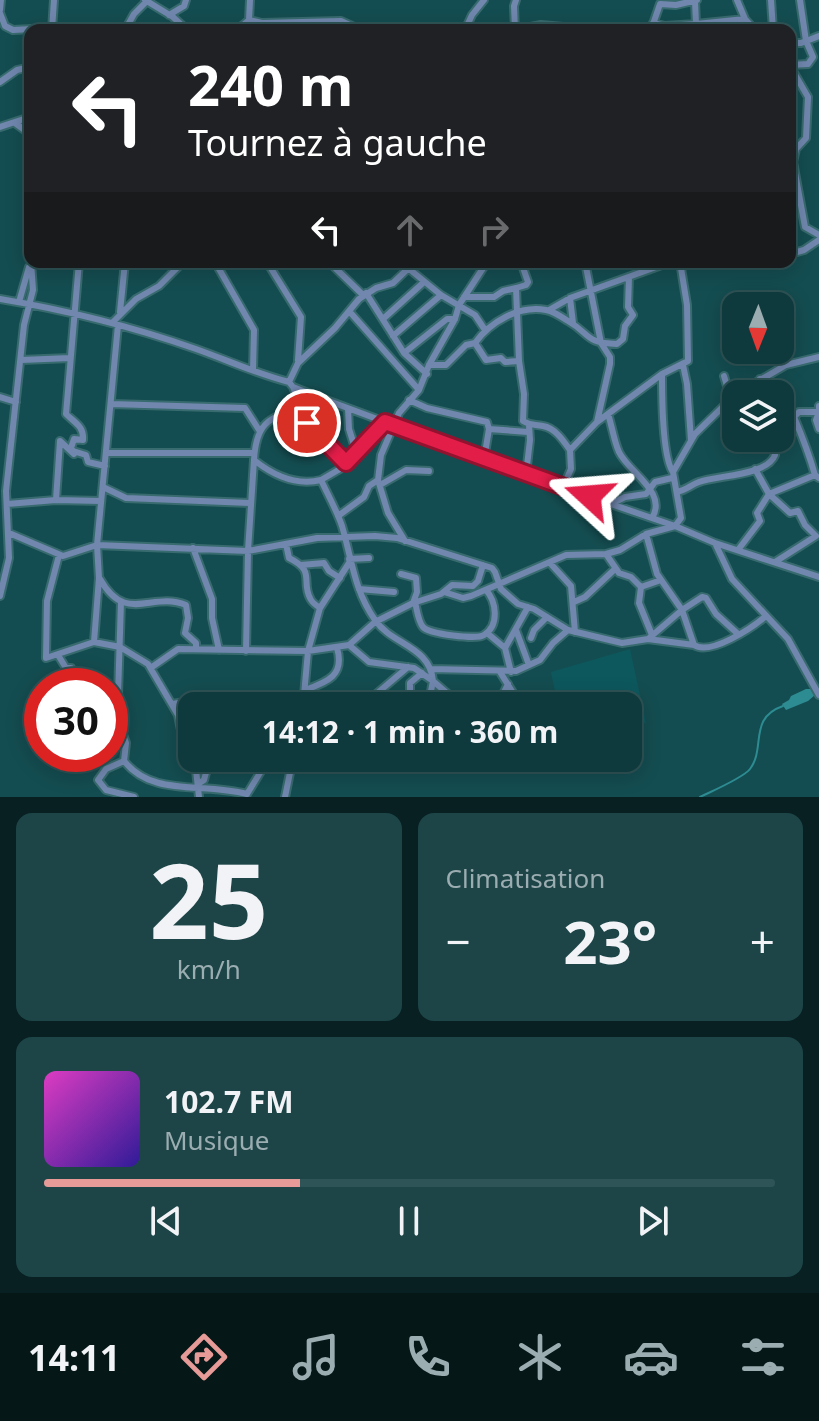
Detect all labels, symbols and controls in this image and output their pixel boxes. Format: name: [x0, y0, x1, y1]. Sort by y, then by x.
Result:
text: 240 m: [188, 46, 353, 122]
icon: left: [56, 56, 160, 160]
text: Tournez à gauche: [188, 118, 487, 167]
icon: left: [304, 208, 348, 252]
icon: ahead: [388, 208, 432, 252]
icon: right: [472, 208, 516, 252]
north arrow: [722, 292, 794, 364]
map controls: [722, 292, 794, 452]
button: layers: [722, 380, 794, 452]
pin: [273, 389, 341, 457]
icon: arrive: [285, 401, 329, 445]
position arrow: [547, 454, 631, 538]
speed limit sign: 30: [24, 668, 128, 772]
text: 14:12 · 1 min · 360 m: [262, 711, 558, 752]
text: 25: [149, 828, 268, 969]
text: Climatisation: [446, 860, 605, 896]
text: 23°: [563, 900, 657, 982]
text: −: [446, 911, 471, 971]
text: +: [750, 911, 775, 971]
text: km/h: [177, 951, 241, 987]
text: 102.7 FM: [164, 1081, 294, 1122]
text: Musique: [164, 1122, 270, 1158]
icon: previous: [144, 1199, 188, 1243]
icon: pause: [387, 1199, 431, 1243]
icon: next: [631, 1199, 675, 1243]
icon: directions: [176, 1329, 232, 1385]
icon: music: [288, 1329, 344, 1385]
icon: phone: [400, 1329, 456, 1385]
icon: climate: [512, 1329, 568, 1385]
icon: car: [623, 1329, 679, 1385]
icon: filters: [735, 1329, 791, 1385]
text: 14:11: [28, 1333, 120, 1382]

